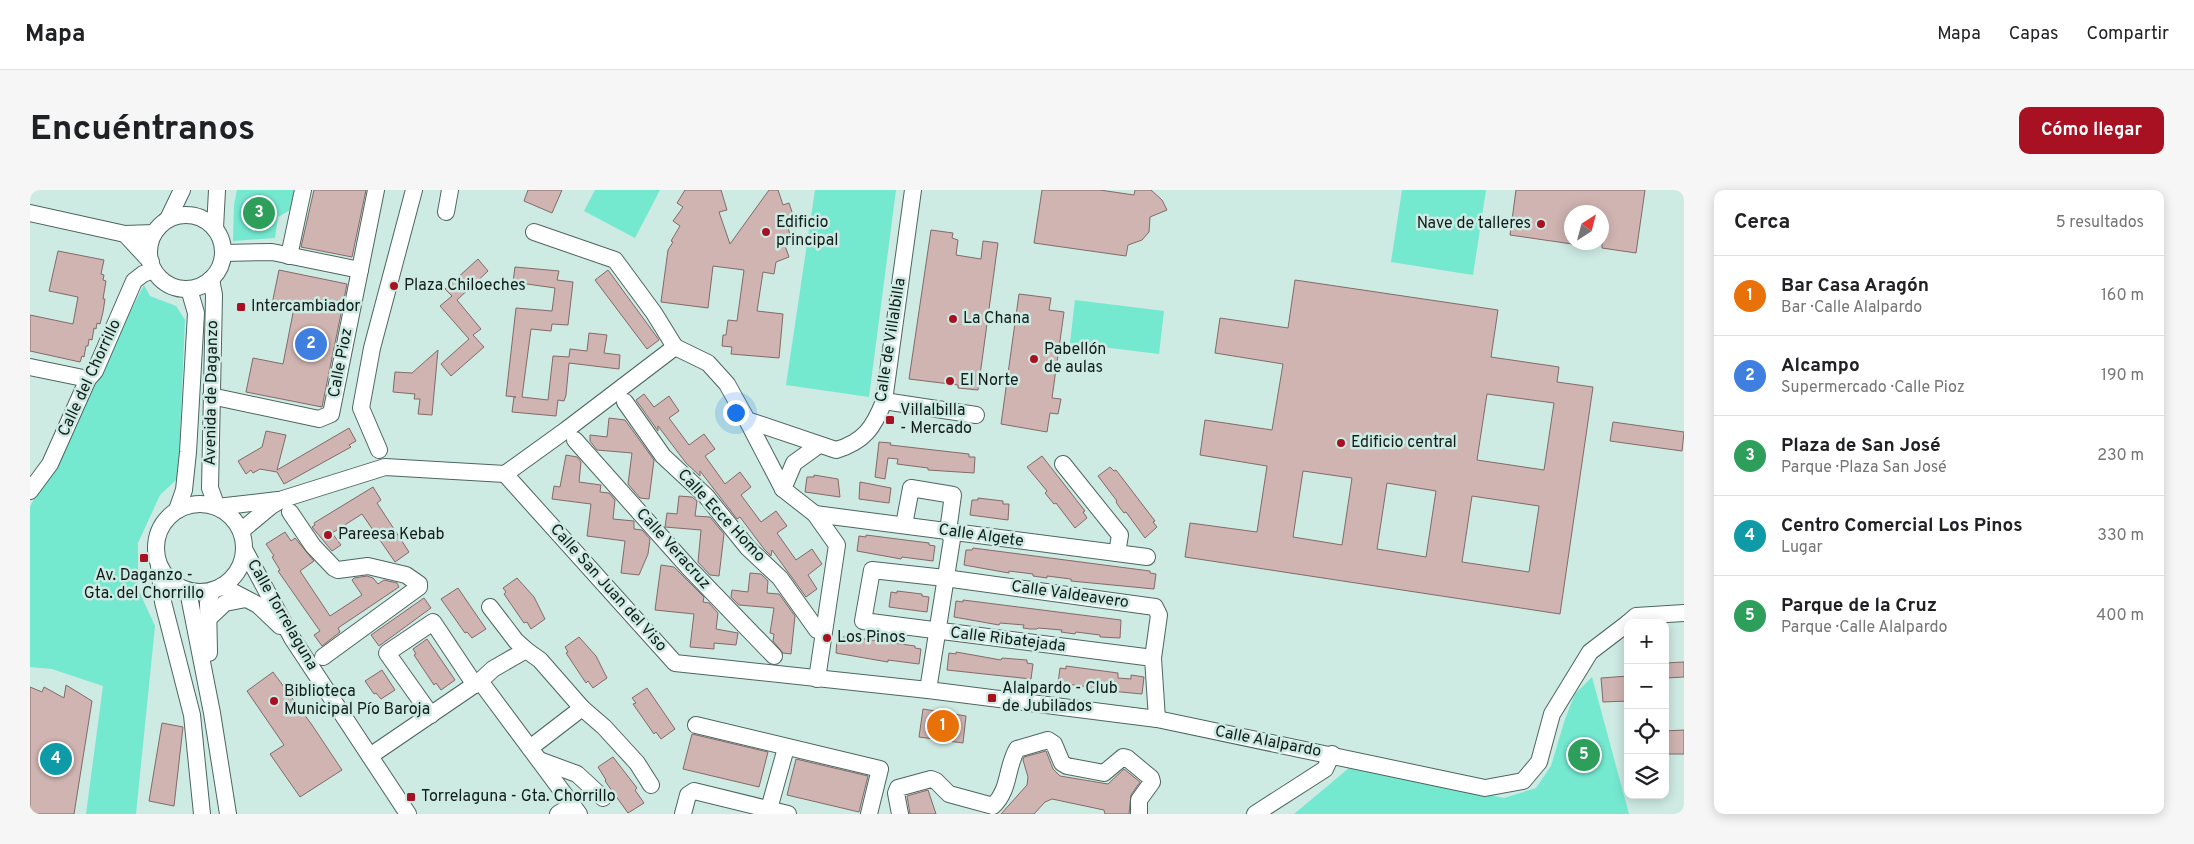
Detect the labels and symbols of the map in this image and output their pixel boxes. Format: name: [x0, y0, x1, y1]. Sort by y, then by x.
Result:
pin: 3: [243, 194, 275, 232]
north arrow: [1564, 205, 1609, 250]
place label: Edificio principal: [776, 213, 838, 251]
place label: Nave de talleres: [1417, 214, 1531, 234]
marker: Nave de talleres: [1535, 218, 1547, 230]
marker: Edificio principal: [760, 226, 772, 238]
place label: Plaza Chiloeches: [404, 276, 526, 296]
street label: Calle de Villalbilla: [871, 276, 911, 404]
marker: Plaza Chiloeches: [388, 280, 400, 292]
place label: Intercambiador: [251, 297, 361, 317]
marker: Intercambiador: [235, 301, 247, 313]
place label: La Chana: [963, 309, 1030, 329]
marker: La Chana: [947, 313, 959, 325]
street label: Calle del Chorrillo: [54, 316, 126, 440]
street label: Avenida de Daganzo: [201, 320, 223, 466]
pin: 2: [295, 325, 327, 363]
street label: Calle Pioz: [324, 326, 358, 400]
place label: Pabellón de aulas: [1044, 340, 1106, 378]
marker: Pabellón de aulas: [1028, 353, 1040, 365]
place label: El Norte: [960, 371, 1019, 391]
marker: El Norte: [944, 375, 956, 387]
your location: [723, 400, 749, 426]
place label: Villalbilla - Mercado: [900, 401, 972, 439]
marker: Villalbilla - Mercado: [884, 414, 896, 426]
place label: Edificio central: [1351, 433, 1457, 453]
marker: Edificio central: [1335, 437, 1347, 449]
street label: Calle Ecce Homo: [673, 465, 769, 567]
street label: Calle Veracruz: [631, 504, 715, 594]
street label: Calle San Juan del Viso: [545, 520, 671, 656]
street label: Calle Algete: [937, 520, 1025, 552]
place label: Pareesa Kebab: [338, 525, 444, 545]
marker: Pareesa Kebab: [322, 529, 334, 541]
marker: Av. Daganzo - Gta. del Chorrillo: [138, 552, 150, 564]
street label: Calle Torrelaguna: [242, 556, 322, 674]
place label: Av. Daganzo - Gta. del Chorrillo: [84, 566, 204, 604]
street label: Calle Valdeavero: [1010, 577, 1130, 613]
street label: Calle Ribatejada: [949, 623, 1067, 657]
place label: Los Pinos: [837, 628, 906, 648]
marker: Los Pinos: [821, 632, 833, 644]
place label: Alalpardo - Club de Jubilados: [1002, 679, 1118, 717]
place label: Biblioteca Municipal Pío Baroja: [284, 682, 430, 720]
marker: Alalpardo - Club de Jubilados: [986, 692, 998, 704]
marker: Biblioteca Municipal Pío Baroja: [268, 695, 280, 707]
pin: 1: [927, 707, 959, 745]
street label: Calle Alalpardo: [1213, 722, 1323, 762]
pin: 5: [1568, 736, 1600, 774]
pin: 4: [40, 740, 72, 778]
place label: Torrelaguna - Gta. Chorrillo: [421, 787, 616, 807]
marker: Torrelaguna - Gta. Chorrillo: [405, 791, 417, 803]

